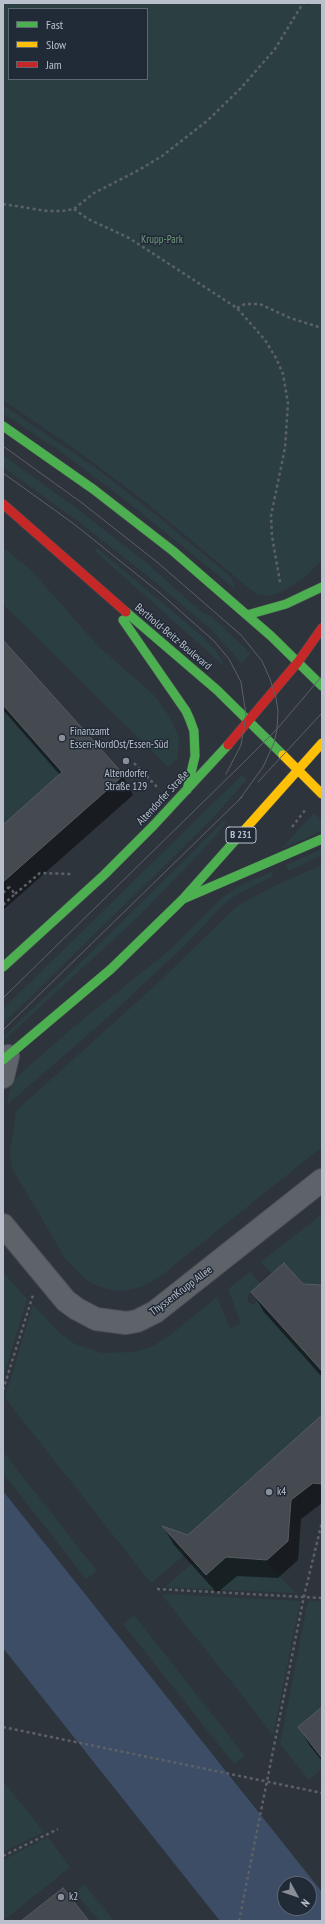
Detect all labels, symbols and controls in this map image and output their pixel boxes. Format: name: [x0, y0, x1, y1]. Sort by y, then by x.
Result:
legend: [8, 8, 148, 80]
text: Fast: [46, 17, 63, 32]
text: Slow: [46, 37, 66, 52]
text: Jam: [46, 57, 62, 72]
park label: Krupp-Park: [141, 233, 183, 247]
street label: Berthold-Beitz-Boulevard: [132, 601, 214, 673]
place label: Finanzamt Essen-NordOst/Essen-Süd: [70, 725, 168, 751]
marker: Finanzamt Essen-NordOst/Essen-Süd: [57, 733, 67, 743]
marker: Altendorfer Straße 129: [121, 756, 131, 766]
place label: Altendorfer Straße 129: [105, 767, 147, 793]
street label: Altendorfer Straße: [134, 768, 192, 828]
road number: B 231: [226, 827, 256, 843]
street label: ThyssenKrupp Allee: [147, 1263, 215, 1319]
place label: k4: [277, 1485, 286, 1499]
marker: k4: [264, 1487, 274, 1497]
north arrow: [277, 1876, 317, 1916]
place label: k2: [69, 1890, 78, 1904]
marker: k2: [56, 1892, 66, 1902]
text: N: [298, 1896, 313, 1910]

